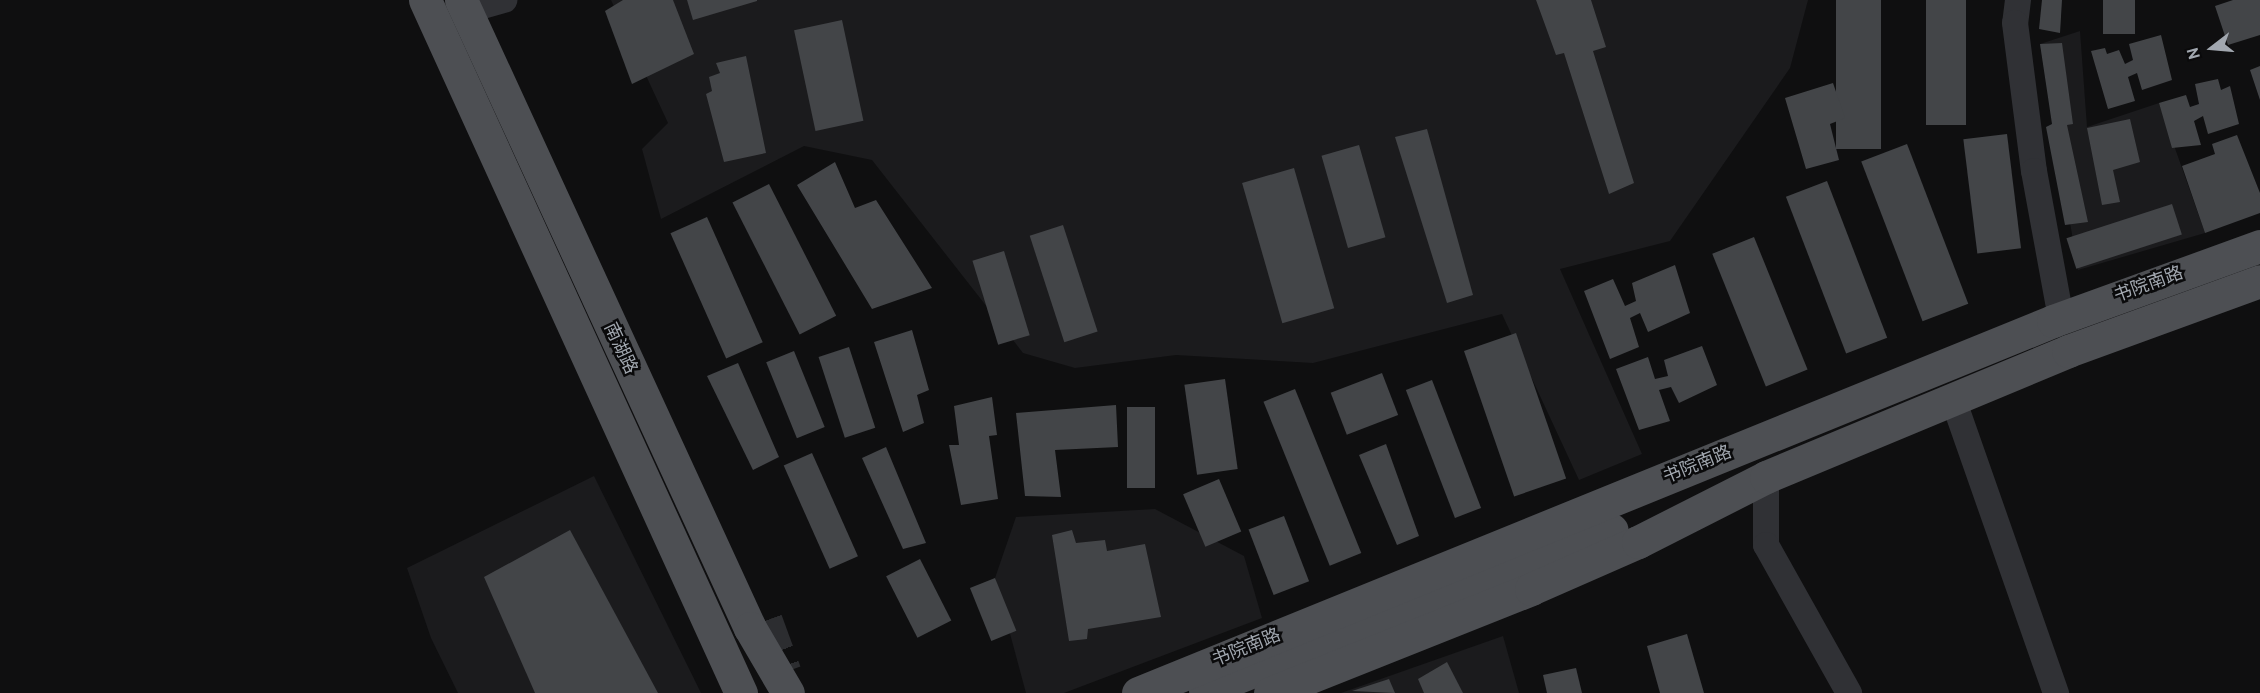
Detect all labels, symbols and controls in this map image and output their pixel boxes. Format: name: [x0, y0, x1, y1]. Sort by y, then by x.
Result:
north arrow: [2182, 18, 2242, 78]
text: N: [2183, 45, 2206, 61]
street label: 书院南路: [2111, 264, 2187, 308]
street label: 南湖路: [598, 320, 640, 378]
street label: 书院南路: [1661, 443, 1735, 489]
street label: 书院南路: [1210, 626, 1284, 672]

